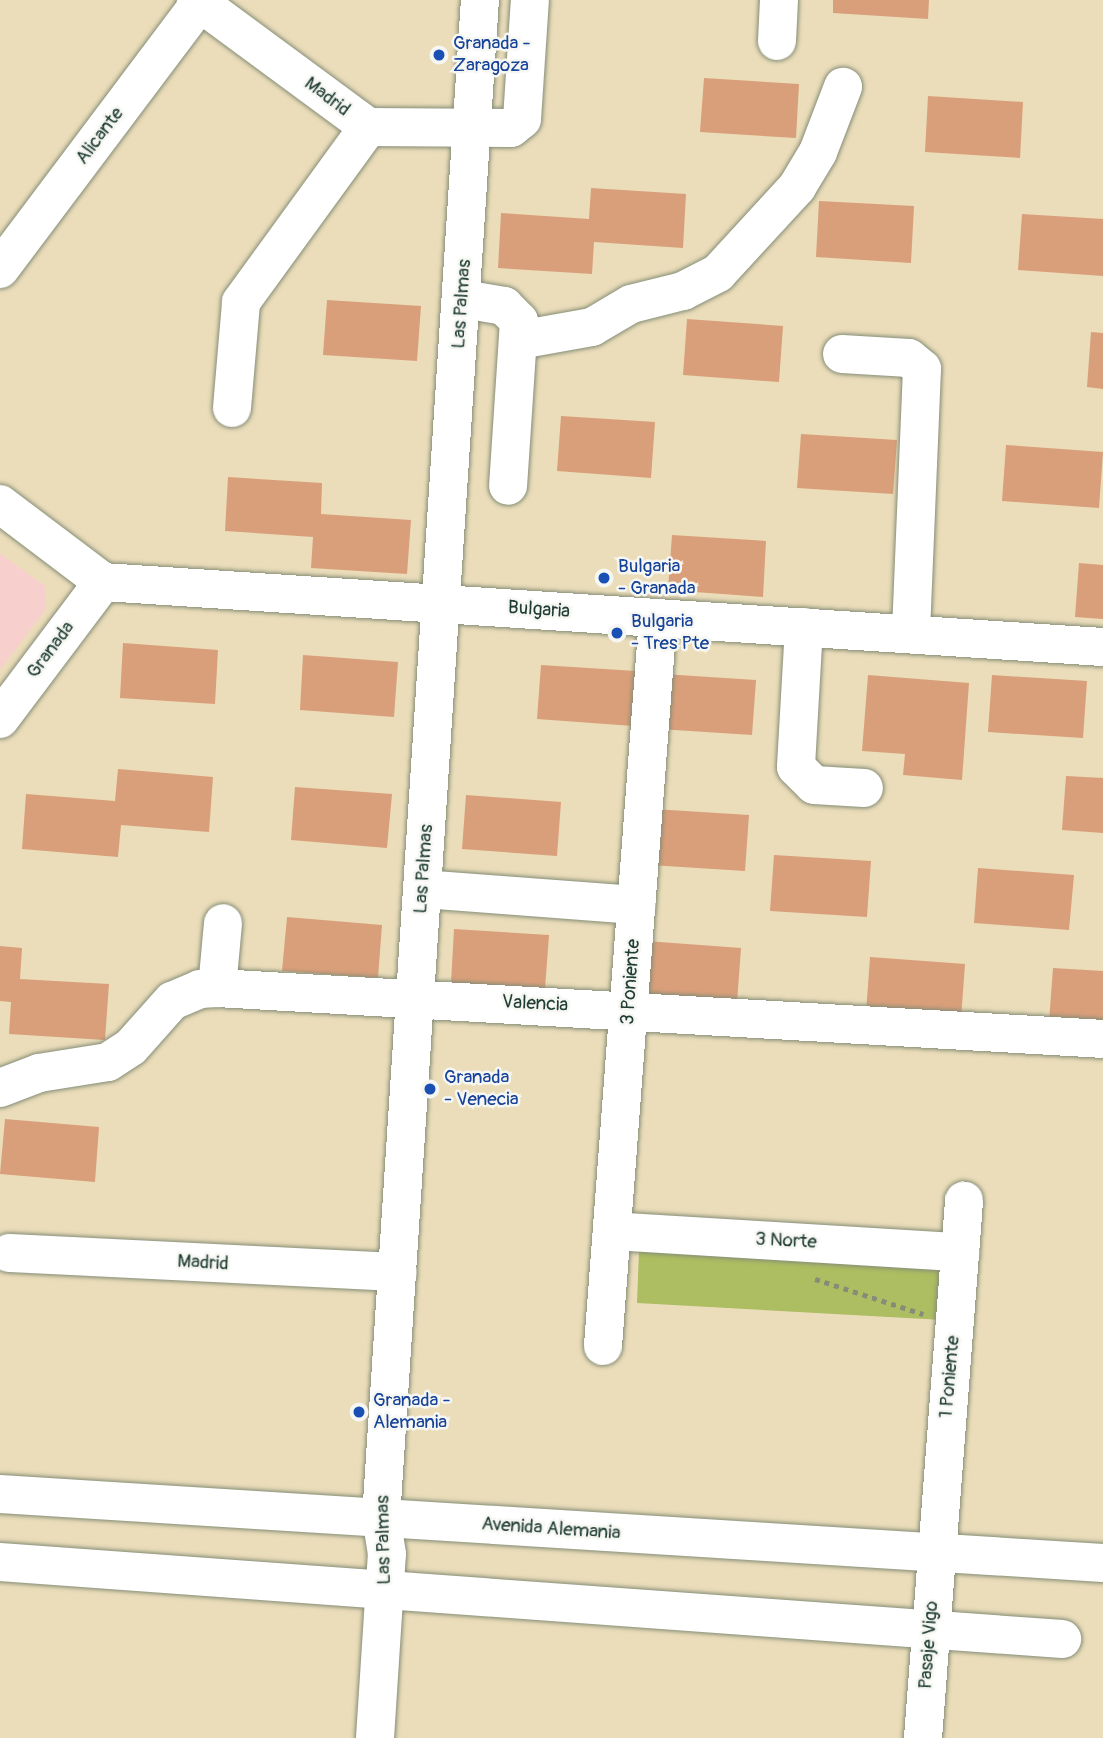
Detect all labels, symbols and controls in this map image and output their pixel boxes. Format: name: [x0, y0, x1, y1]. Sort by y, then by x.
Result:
place label: Granada - Zaragoza: [453, 33, 531, 77]
marker: Granada - Zaragoza: [431, 47, 447, 63]
street label: Madrid: [300, 72, 354, 122]
street label: Alicante: [71, 103, 129, 169]
street label: Las Palmas: [448, 259, 476, 349]
place label: Bulgaria - Granada: [618, 556, 696, 600]
marker: Bulgaria - Granada: [596, 570, 612, 586]
street label: Bulgaria: [507, 596, 571, 624]
place label: Bulgaria - Tres Pte: [631, 611, 709, 655]
street label: Granada: [22, 617, 80, 683]
marker: Bulgaria - Tres Pte: [609, 625, 625, 641]
street label: Las Palmas: [410, 824, 438, 914]
street label: 3 Poniente: [617, 938, 645, 1026]
street label: Valencia: [501, 991, 569, 1017]
place label: Granada - Venecia: [444, 1067, 519, 1111]
marker: Granada - Venecia: [422, 1081, 438, 1097]
street label: 3 Norte: [755, 1228, 817, 1254]
street label: Madrid: [177, 1250, 229, 1276]
street label: 1 Poniente: [935, 1335, 965, 1419]
place label: Granada - Alemania: [373, 1390, 451, 1434]
marker: Granada - Alemania: [351, 1404, 367, 1420]
street label: Las Palmas: [372, 1495, 396, 1585]
street label: Avenida Alemania: [481, 1513, 621, 1545]
street label: Pasaje Vigo: [915, 1600, 943, 1690]

